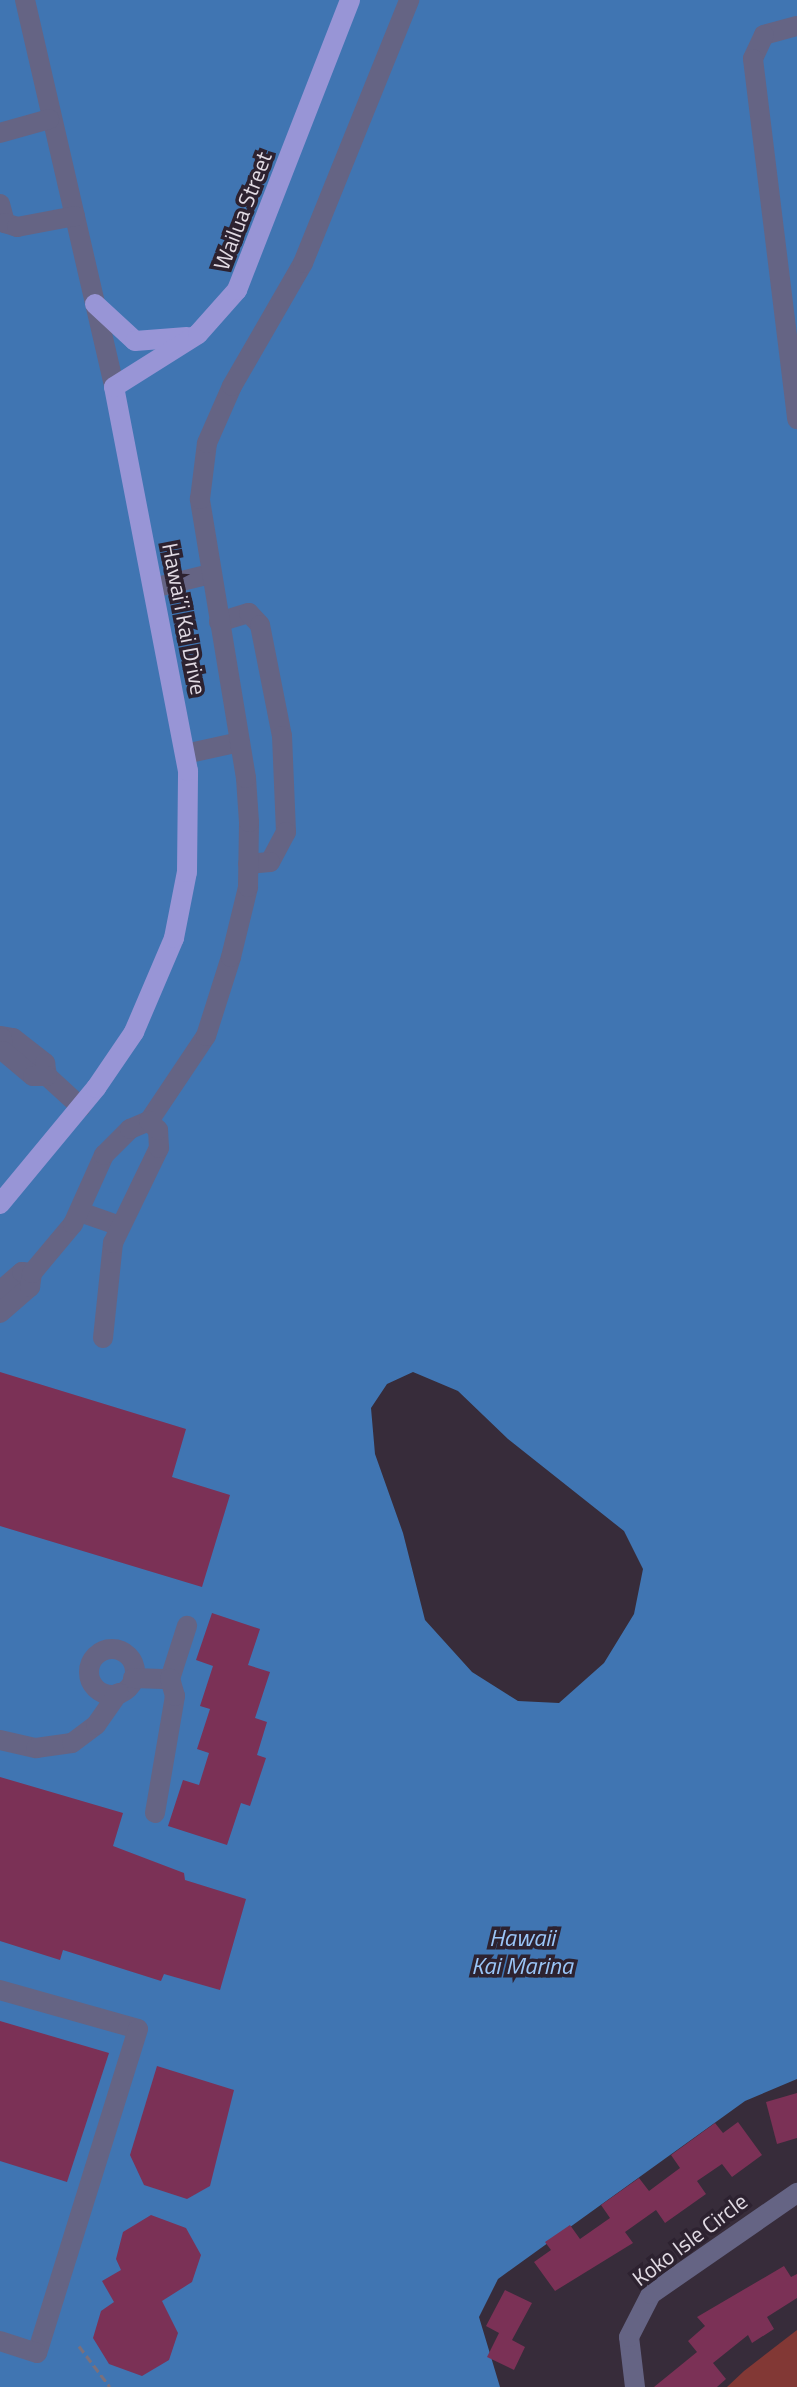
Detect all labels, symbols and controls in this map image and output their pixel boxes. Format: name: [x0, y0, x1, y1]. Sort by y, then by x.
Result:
street label: Wailua Street: [208, 148, 278, 274]
street label: Hawai’i Kai Drive: [156, 541, 212, 697]
water label: Hawaii Kai Marina: [471, 1924, 573, 1980]
street label: Koko Isle Circle: [627, 2188, 753, 2292]

